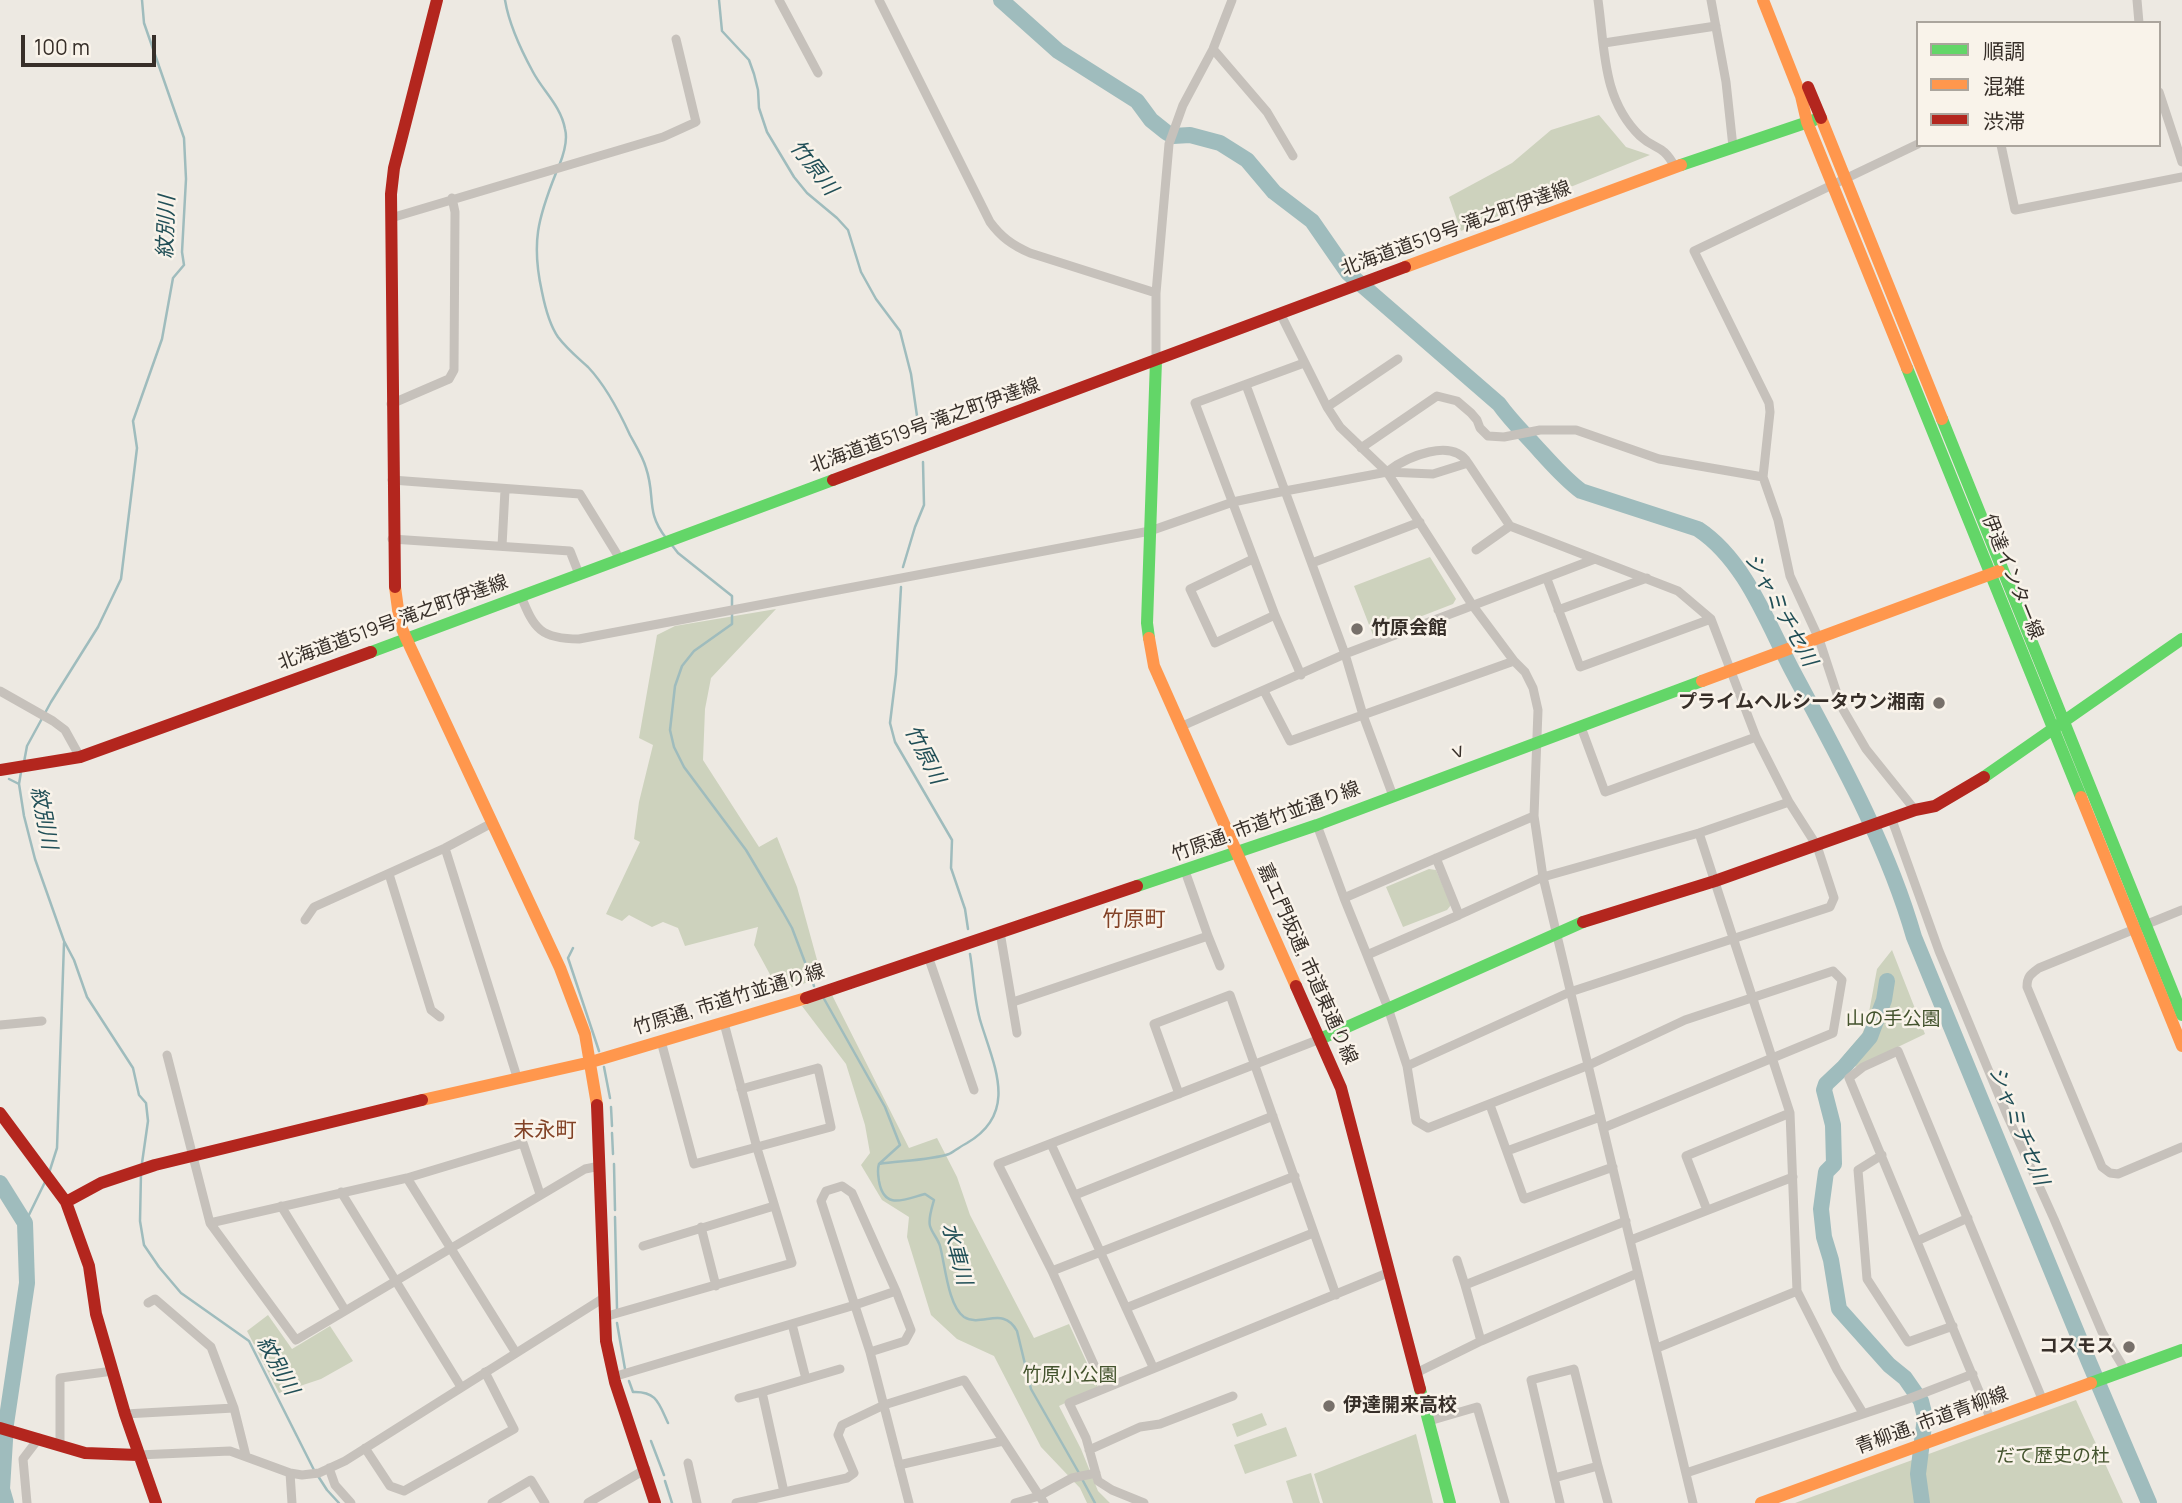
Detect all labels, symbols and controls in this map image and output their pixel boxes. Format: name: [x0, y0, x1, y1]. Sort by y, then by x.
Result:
scale bar: [24, 21, 159, 65]
legend: [1916, 21, 2161, 147]
text: 100 m: [34, 33, 90, 61]
text: 順調: [1983, 37, 2025, 65]
text: 混雑: [1983, 72, 2025, 100]
text: 渋滞: [1983, 107, 2025, 135]
water label: 竹原川: [784, 135, 842, 201]
street label: 北海道道519号 滝之町伊達線: [1338, 177, 1574, 281]
water label: 紋別川: [153, 195, 181, 259]
street label: 北海道道519号 滝之町伊達線: [807, 374, 1043, 478]
street label: 伊達インター線: [1977, 511, 2047, 643]
water label: シャミチセ川: [1738, 549, 1822, 671]
street label: 北海道道519号 滝之町伊達線: [275, 571, 511, 675]
place label: 竹原会館: [1371, 618, 1447, 640]
marker: 竹原会館: [1349, 621, 1365, 637]
place label: プライムヘルシータウン湘南: [1678, 692, 1925, 714]
marker: プライムヘルシータウン湘南: [1931, 695, 1947, 711]
water label: 竹原川: [898, 721, 950, 789]
street label: ｖ: [1445, 738, 1471, 766]
street label: 竹原通, 市道竹並通り線: [1169, 777, 1363, 867]
water label: 紋別川: [25, 785, 61, 851]
street label: 嘉エ門坂通, 市道東通り線: [1252, 860, 1362, 1068]
district label: 竹原町: [1103, 907, 1165, 933]
street label: 竹原通, 市道竹並通り線: [631, 960, 827, 1040]
park label: 山の手公園: [1846, 1009, 1940, 1031]
water label: シャミチセ川: [1983, 1063, 2053, 1189]
district label: 末永町: [514, 1118, 576, 1144]
water label: 水車川: [936, 1220, 976, 1288]
water label: 紋別川: [251, 1332, 303, 1400]
place label: コスモス: [2039, 1336, 2115, 1358]
marker: コスモス: [2121, 1339, 2137, 1355]
park label: 竹原小公園: [1023, 1365, 1117, 1387]
street label: 青柳通, 市道青柳線: [1853, 1383, 2011, 1459]
place label: 伊達開来高校: [1343, 1395, 1457, 1417]
marker: 伊達開来高校: [1321, 1398, 1337, 1414]
park label: だて歴史の杜: [1996, 1446, 2110, 1468]

